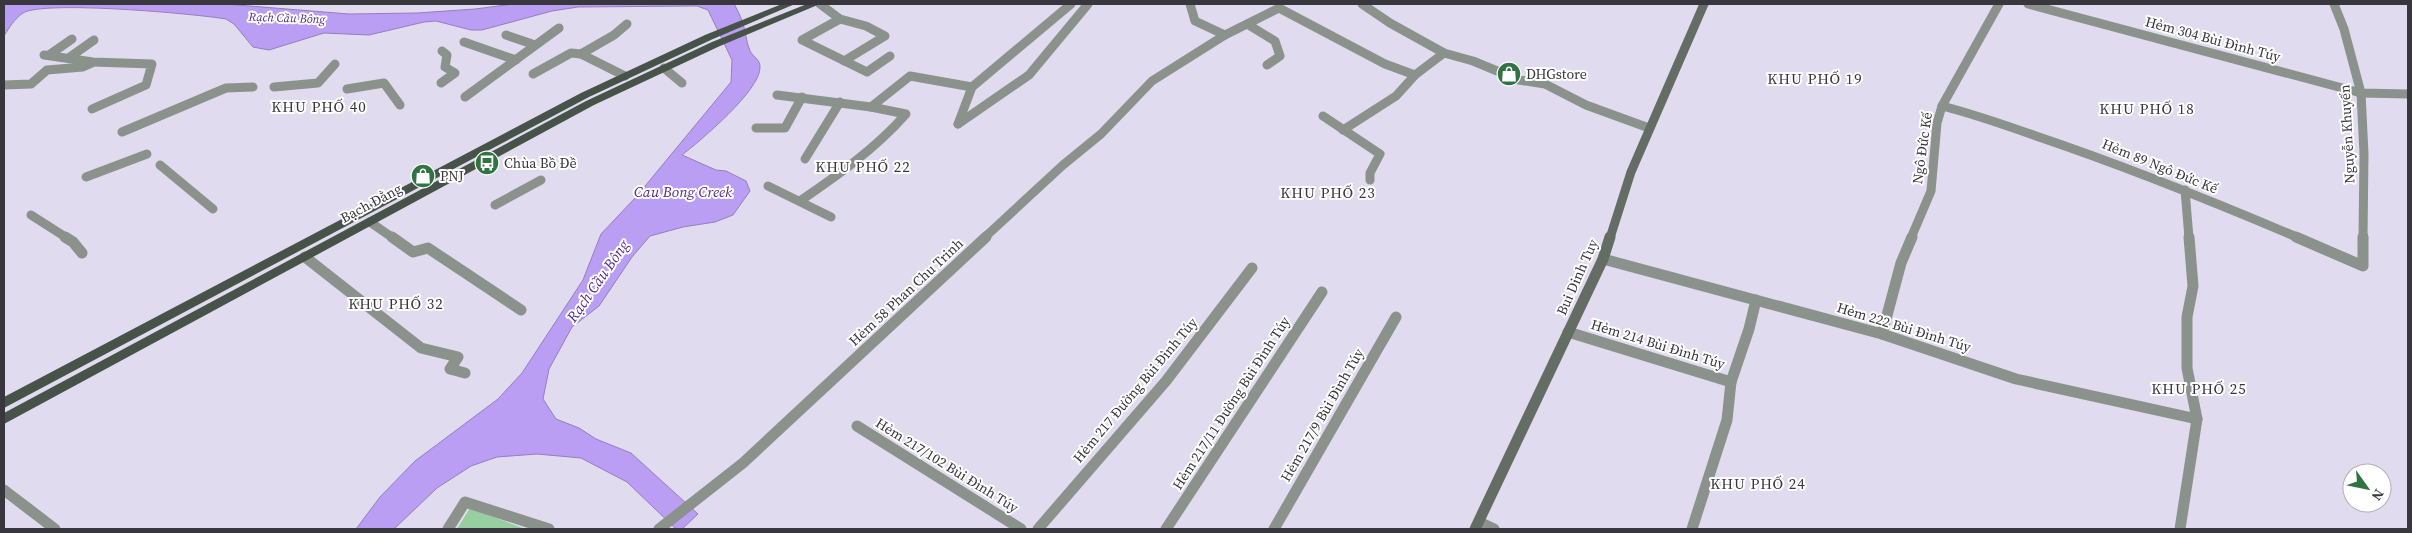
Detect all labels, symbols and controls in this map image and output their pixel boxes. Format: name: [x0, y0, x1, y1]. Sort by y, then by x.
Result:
water label: Rạch Cầu Bông: [247, 9, 327, 27]
street label: Hẻm 304 Bùi Đình Túy: [2143, 11, 2284, 67]
shop icon: DHGstore: [1496, 61, 1522, 87]
place label: DHGstore: [1526, 64, 1587, 84]
district label: KHU PHỐ 19: [1767, 68, 1863, 89]
street label: Nguyễn Khuyến: [2334, 84, 2360, 184]
district label: KHU PHỐ 40: [271, 96, 367, 117]
district label: KHU PHỐ 18: [2099, 98, 2195, 119]
street label: Ngô Đức Kế: [1907, 110, 1937, 185]
street label: Hẻm 89 Ngô Đức Kế: [2099, 134, 2222, 199]
bus stop icon: Chùa Bồ Đề: [474, 150, 500, 176]
place label: Chùa Bồ Đề: [504, 153, 577, 173]
district label: KHU PHỐ 22: [815, 156, 911, 177]
shop icon: PNJ: [410, 163, 436, 189]
place label: PNJ: [440, 166, 464, 186]
street label: Bạch Đằng: [337, 178, 405, 228]
water label: Cau Bong Creek: [634, 181, 733, 202]
district label: KHU PHỐ 23: [1280, 182, 1376, 203]
street label: Hẻm 58 Phan Chu Trinh: [844, 234, 968, 350]
water label: Rạch Cầu Bông: [561, 235, 634, 327]
street label: Bui Dinh Tuy: [1551, 235, 1603, 318]
district label: KHU PHỐ 32: [348, 293, 444, 314]
street label: Hẻm 222 Bùi Đình Túy: [1834, 297, 1974, 357]
street label: Hẻm 217 Đường Bùi Đình Túy: [1068, 312, 1202, 467]
street label: Hẻm 217/11 Đường Bùi Đình Túy: [1167, 312, 1295, 493]
street label: Hẻm 214 Bùi Đình Túy: [1588, 314, 1728, 374]
street label: Hẻm 217/9 Bùi Đình Túy: [1276, 344, 1369, 485]
district label: KHU PHỐ 25: [2151, 378, 2247, 399]
street label: Hẻm 217/102 Bùi Đình Túy: [872, 413, 1023, 518]
north arrow: [2342, 463, 2392, 513]
district label: KHU PHỐ 24: [1710, 473, 1806, 494]
text: N: [2367, 485, 2389, 505]

